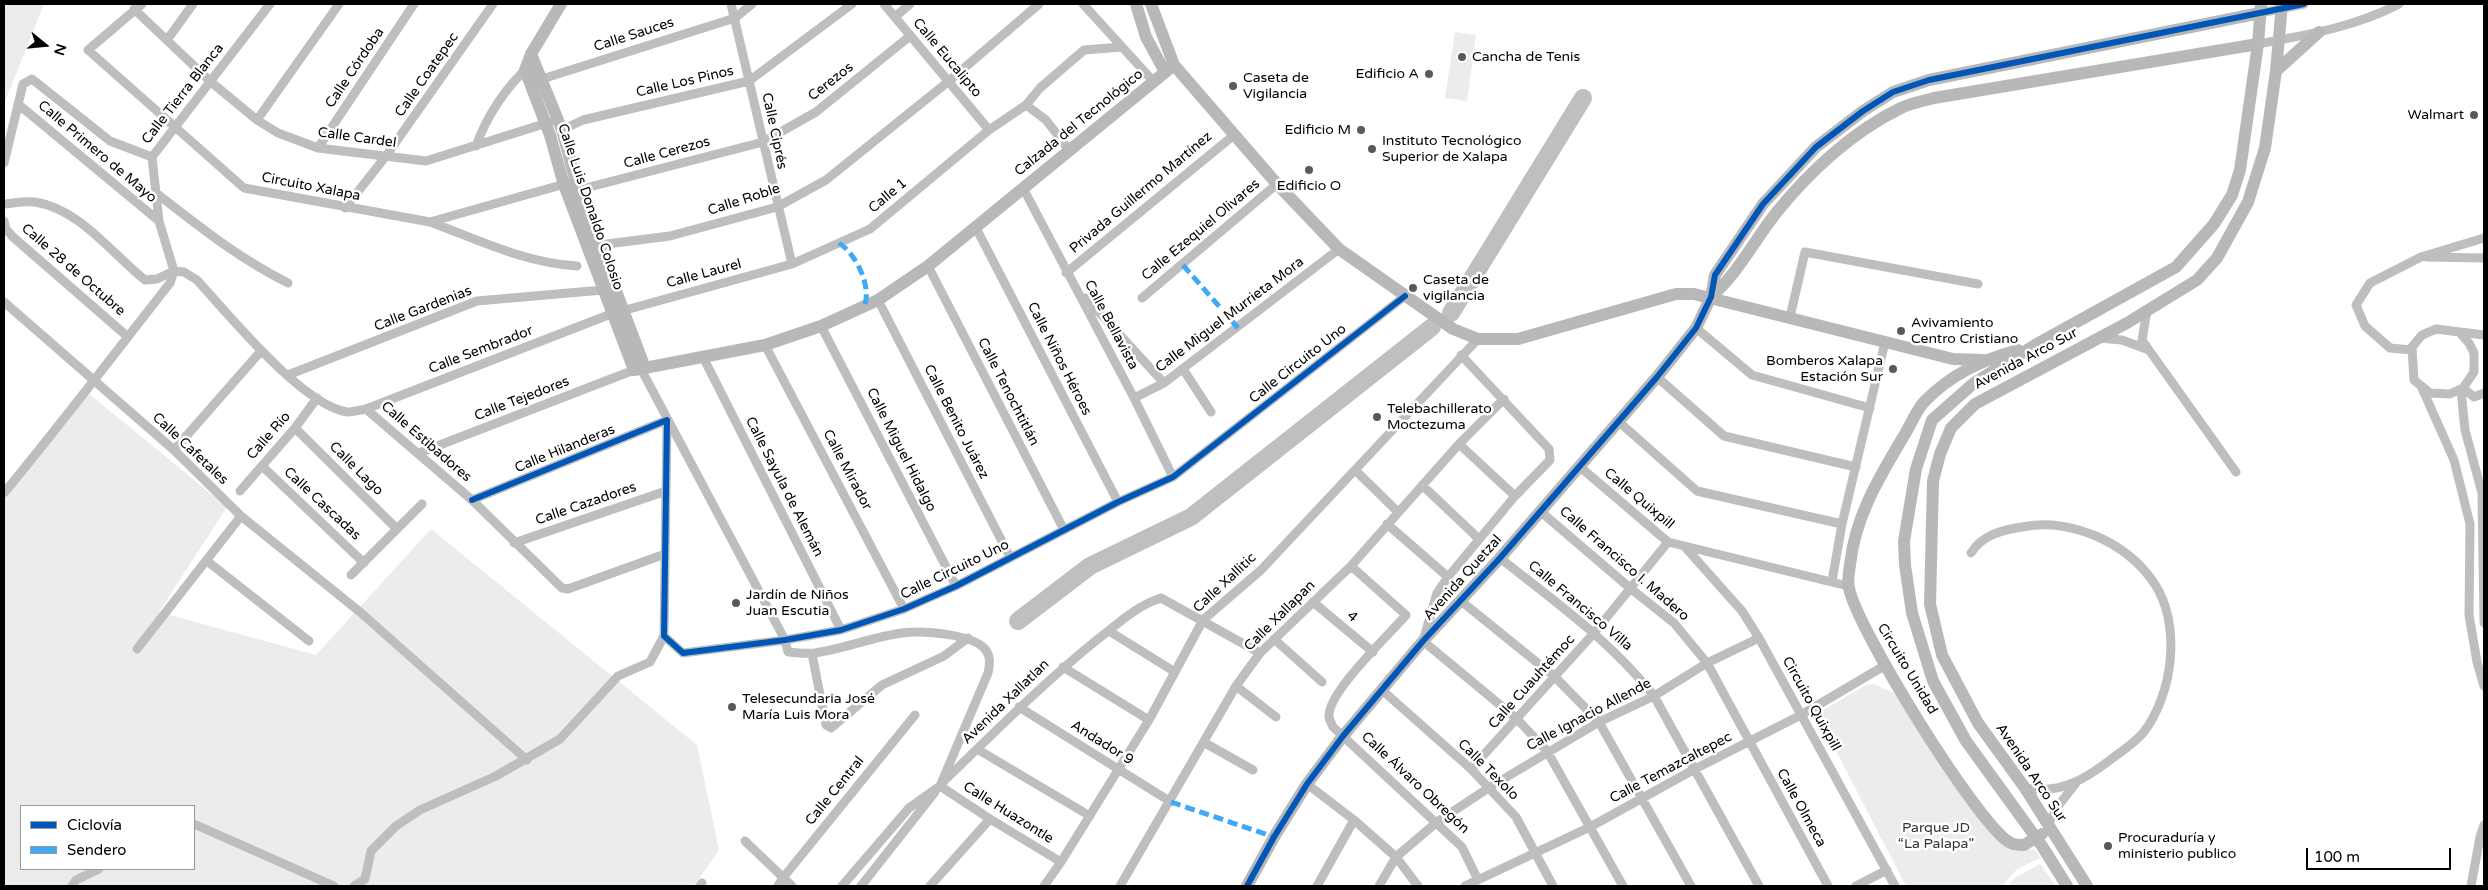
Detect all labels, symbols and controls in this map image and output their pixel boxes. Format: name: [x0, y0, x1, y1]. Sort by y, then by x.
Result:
street label: Calle Sauces: [592, 14, 676, 56]
street label: Calle Eucalipto: [909, 15, 985, 101]
north arrow: [20, 20, 70, 70]
street label: Calle Córdoba: [322, 25, 388, 111]
street label: Calle Coatepec: [392, 30, 462, 120]
street label: Calle Tierra Blanca: [139, 40, 227, 148]
text: N: [50, 42, 70, 57]
place label: Cancha de Tenis: [1472, 49, 1580, 65]
marker: Cancha de Tenis: [1456, 51, 1468, 63]
street label: Cerezos: [805, 59, 857, 105]
street label: Calle Los Pinos: [635, 63, 735, 101]
street label: Calzada del Tecnológico: [1011, 66, 1147, 180]
place label: Edificio A: [1355, 66, 1419, 82]
marker: Edificio A: [1423, 68, 1435, 80]
place label: Caseta de Vigilancia: [1243, 70, 1309, 102]
marker: Caseta de Vigilancia: [1227, 80, 1239, 92]
street label: Calle Ciprés: [758, 91, 790, 171]
street label: Calle Primero de Mayo: [34, 97, 160, 207]
place label: Walmart: [2408, 107, 2464, 123]
marker: Walmart: [2468, 109, 2480, 121]
street label: Calle Luis Donaldo Colosio: [554, 122, 626, 292]
place label: Edificio M: [1284, 122, 1351, 138]
street label: Calle Cardel: [317, 124, 397, 152]
marker: Edificio M: [1355, 124, 1367, 136]
street label: Privada Guillermo Martínez: [1066, 129, 1216, 257]
street label: Calle Cerezos: [622, 133, 712, 173]
place label: Instituto Tecnológico Superior de Xalapa: [1382, 133, 1521, 166]
marker: Instituto Tecnológico Superior de Xalapa: [1366, 143, 1378, 155]
marker: Edificio O: [1303, 164, 1315, 176]
street label: Circuito Xalapa: [260, 169, 362, 205]
street label: Calle 1: [865, 175, 911, 217]
street label: Calle Ezequiel Olivares: [1139, 176, 1263, 284]
place label: Edificio O: [1277, 178, 1341, 194]
street label: Calle Roble: [706, 180, 782, 220]
street label: Calle 28 de Octubre: [18, 220, 128, 320]
street label: Calle Miguel Murrieta Mora: [1153, 254, 1307, 376]
street label: Calle Laurel: [665, 256, 743, 292]
place label: Caseta de vigilancia: [1423, 272, 1489, 304]
street label: Calle Bellavista: [1080, 277, 1142, 373]
marker: Caseta de vigilancia: [1407, 282, 1419, 294]
street label: Calle Gardenias: [372, 283, 474, 335]
street label: Calle Niños Héroes: [1023, 300, 1095, 418]
place label: Avivamiento Centro Cristiano: [1911, 315, 2018, 348]
street label: Calle Circuito Uno: [1246, 321, 1350, 407]
street label: Calle Sembrador: [426, 322, 536, 378]
marker: Avivamiento Centro Cristiano: [1895, 325, 1907, 337]
street label: Avenida Arco Sur: [1971, 325, 2081, 393]
street label: Calle Tenochtitlán: [974, 335, 1042, 449]
place label: Bomberos Xalapa Estación Sur: [1766, 353, 1883, 386]
street label: Calle Benito Juárez: [920, 362, 992, 482]
marker: Bomberos Xalapa Estación Sur: [1887, 363, 1899, 375]
street label: Calle Tejedores: [472, 373, 572, 425]
street label: Calle Miguel Hidalgo: [862, 385, 940, 515]
street label: Calle Estibadores: [377, 398, 475, 486]
place label: Telebachillerato Moctezuma: [1387, 401, 1492, 434]
street label: Calle Río: [244, 409, 294, 463]
street label: Calle Cafetales: [149, 410, 231, 488]
marker: Telebachillerato Moctezuma: [1371, 411, 1383, 423]
street label: Calle Sayula de Alemán: [741, 414, 827, 560]
street label: Calle Hilanderas: [512, 421, 618, 477]
street label: Calle Mirador: [819, 427, 875, 513]
street label: Calle Lago: [326, 439, 386, 499]
street label: Calle Cascadas: [280, 464, 364, 544]
street label: Calle Quixpill: [1601, 465, 1677, 533]
street label: Calle Cazadores: [533, 479, 639, 529]
street label: Calle Francisco I. Madero: [1556, 503, 1692, 625]
street label: Avenida Quetzal: [1420, 532, 1506, 624]
street label: Calle Circuito Uno: [898, 536, 1012, 604]
street label: Calle Xallitic: [1190, 550, 1260, 616]
street label: Calle Francisco Villa: [1524, 557, 1636, 655]
street label: Calle Xallapan: [1241, 577, 1319, 655]
place label: Jardín de Niños Juan Escutia: [746, 587, 849, 620]
marker: Jardín de Niños Juan Escutia: [730, 597, 742, 609]
street label: 4: [1343, 608, 1361, 626]
street label: Circuito Unidad: [1873, 620, 1941, 718]
street label: Calle Cuauhtémoc: [1485, 631, 1579, 733]
street label: Circuito Quixpill: [1778, 654, 1844, 754]
street label: Avenida Xallatlan: [959, 656, 1053, 748]
street label: Calle Ignacio Allende: [1524, 675, 1654, 755]
place label: Telesecundaria José María Luis Mora: [742, 691, 875, 724]
marker: Telesecundaria José María Luis Mora: [726, 701, 738, 713]
street label: Andador 9: [1068, 717, 1136, 769]
street label: Avenida Arco Sur: [1992, 721, 2070, 825]
street label: Calle Álvaro Obregón: [1358, 729, 1472, 837]
street label: Calle Temazcaltepec: [1607, 729, 1735, 807]
street label: Calle Texolo: [1454, 736, 1522, 804]
street label: Calle Central: [802, 753, 868, 829]
street label: Calle Olmeca: [1773, 766, 1829, 850]
street label: Calle Huazontle: [960, 778, 1056, 848]
legend: [20, 805, 195, 870]
text: Ciclovía: [67, 816, 122, 834]
park label: Parque JD “La Palapa": [1898, 820, 1974, 852]
place label: Procuraduría y ministerio publico: [2118, 830, 2236, 862]
scale bar: [2308, 838, 2453, 870]
marker: Procuraduría y ministerio publico: [2102, 840, 2114, 852]
text: Sendero: [67, 841, 126, 859]
text: 100 m: [2314, 848, 2360, 866]

